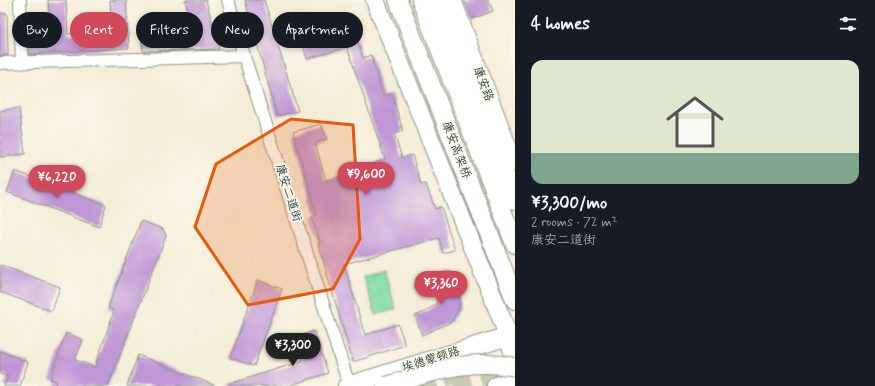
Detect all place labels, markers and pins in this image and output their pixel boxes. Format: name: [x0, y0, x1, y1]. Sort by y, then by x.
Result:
pin: ¥9,600: [333, 162, 399, 196]
pin: ¥6,220: [24, 165, 90, 199]
pin: ¥3,360: [408, 271, 474, 305]
pin: ¥3,300: [260, 333, 326, 367]

